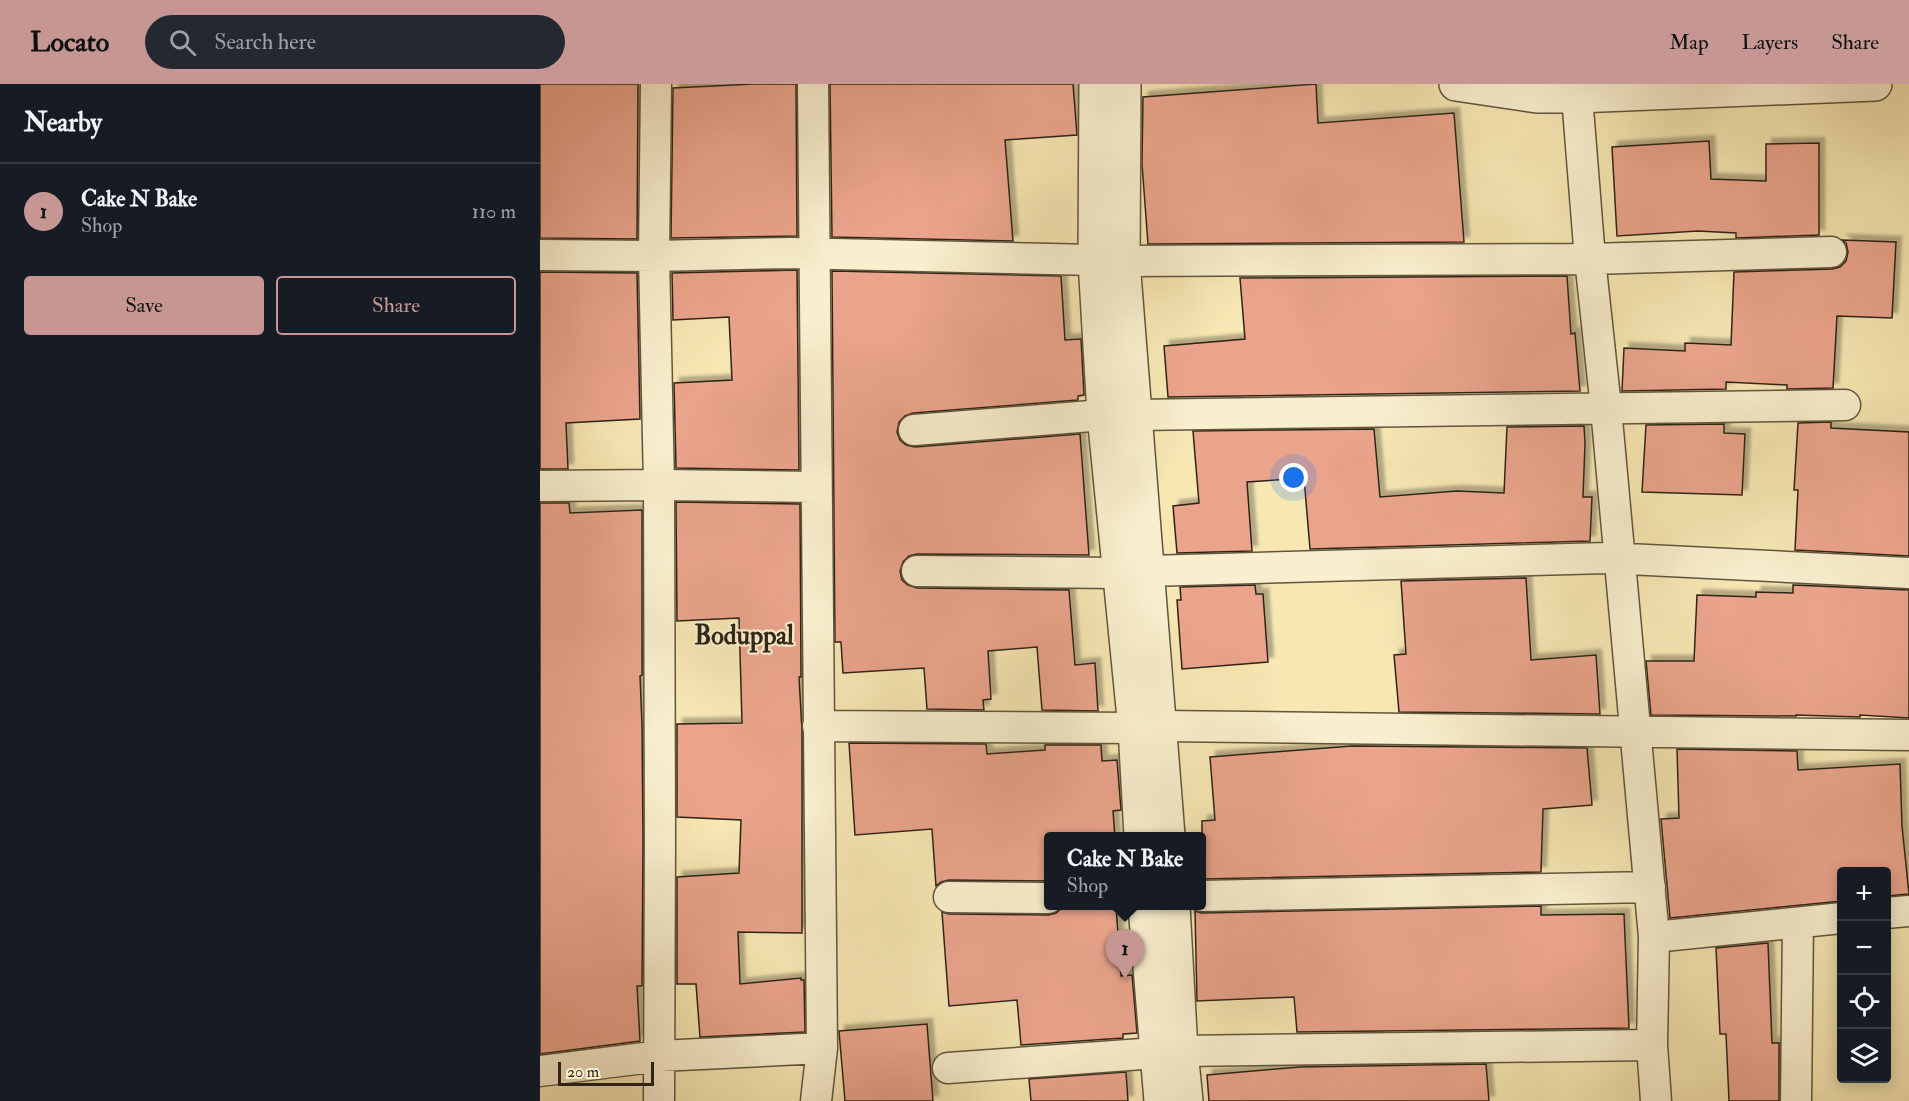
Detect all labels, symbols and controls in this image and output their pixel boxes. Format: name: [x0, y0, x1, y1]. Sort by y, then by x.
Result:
search box: [145, 15, 565, 69]
text: Locato: [30, 25, 109, 60]
icon: search: [166, 26, 199, 59]
text: Search here: [214, 28, 316, 56]
text: Map: [1669, 29, 1709, 56]
text: Layers: [1742, 29, 1798, 56]
text: Share: [1831, 29, 1879, 56]
text: Nearby: [24, 107, 102, 139]
text: Cake N Bake: [81, 185, 197, 213]
text: 1: [40, 199, 47, 224]
text: 110 m: [472, 199, 516, 224]
text: Shop: [81, 213, 122, 238]
button: Save: [24, 276, 264, 335]
button: Share: [276, 276, 516, 335]
your location: [1279, 463, 1308, 492]
district label: Boduppal: [694, 620, 794, 653]
popup: [1044, 832, 1206, 910]
text: Cake N Bake: [1067, 845, 1183, 873]
map controls: [1837, 867, 1891, 1083]
button: +: [1837, 867, 1891, 921]
text: Shop: [1067, 873, 1108, 898]
button: −: [1837, 921, 1891, 975]
pin: 1: [1106, 930, 1144, 979]
button: locate: [1837, 975, 1891, 1029]
button: layers: [1837, 1029, 1891, 1083]
scale bar: [558, 1059, 654, 1086]
text: 20 m: [567, 1062, 599, 1082]

